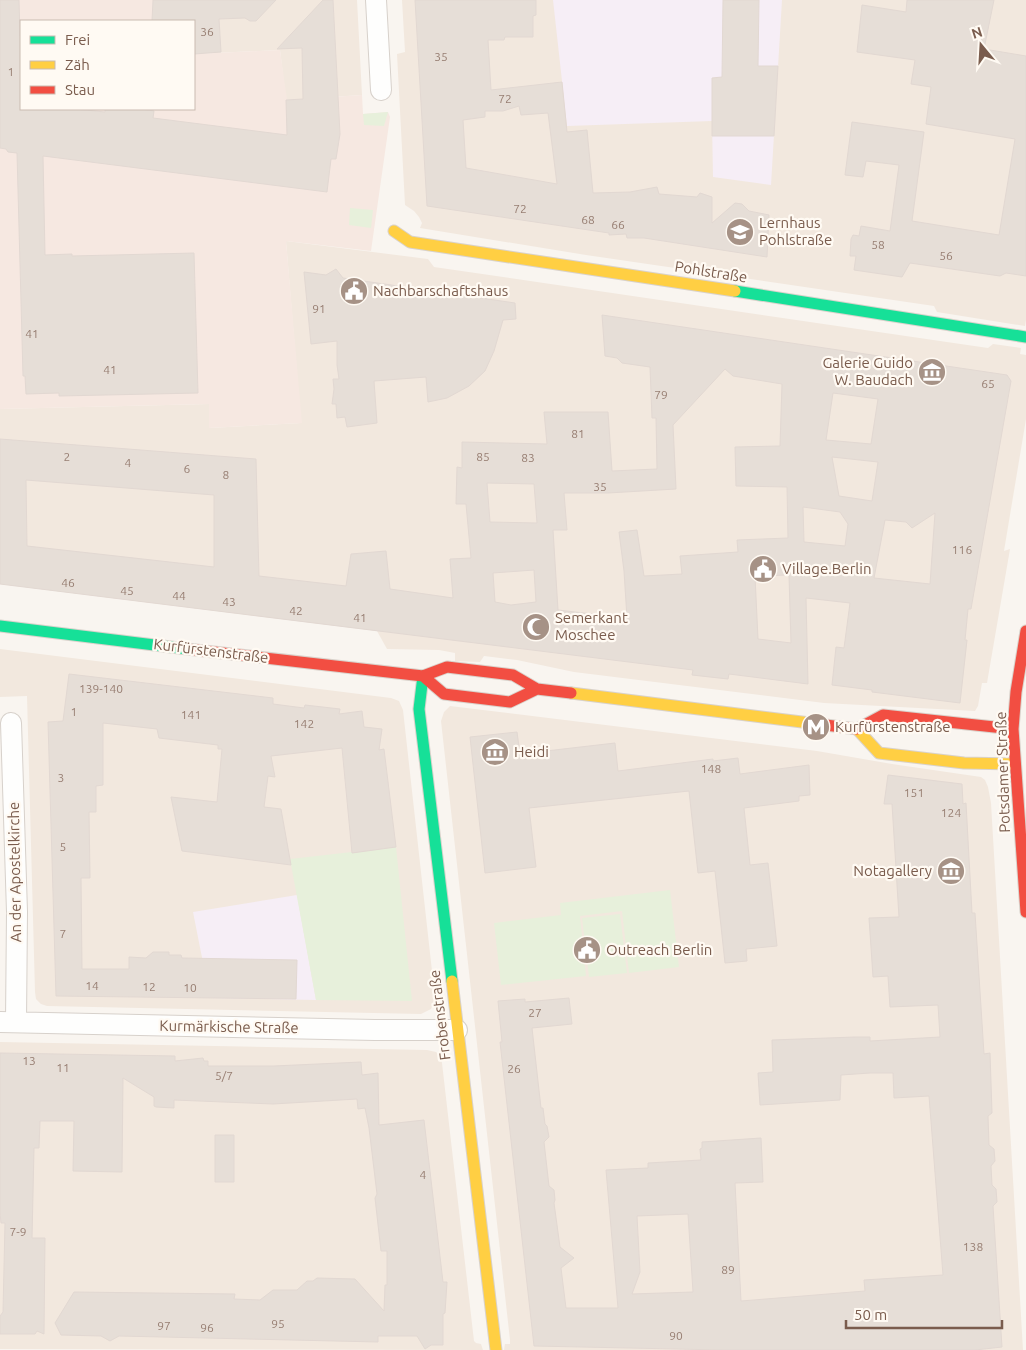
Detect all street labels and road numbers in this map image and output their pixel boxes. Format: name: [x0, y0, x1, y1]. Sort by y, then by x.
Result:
street label: Pohlstraße: [674, 257, 749, 286]
street label: Kurfürstenstraße: [153, 635, 269, 666]
street label: Potsdamer Straße: [992, 711, 1013, 833]
street label: An der Apostelkirche: [5, 802, 24, 942]
street label: Frobenstraße: [426, 969, 453, 1061]
street label: Kurmärkische Straße: [159, 1017, 299, 1036]

